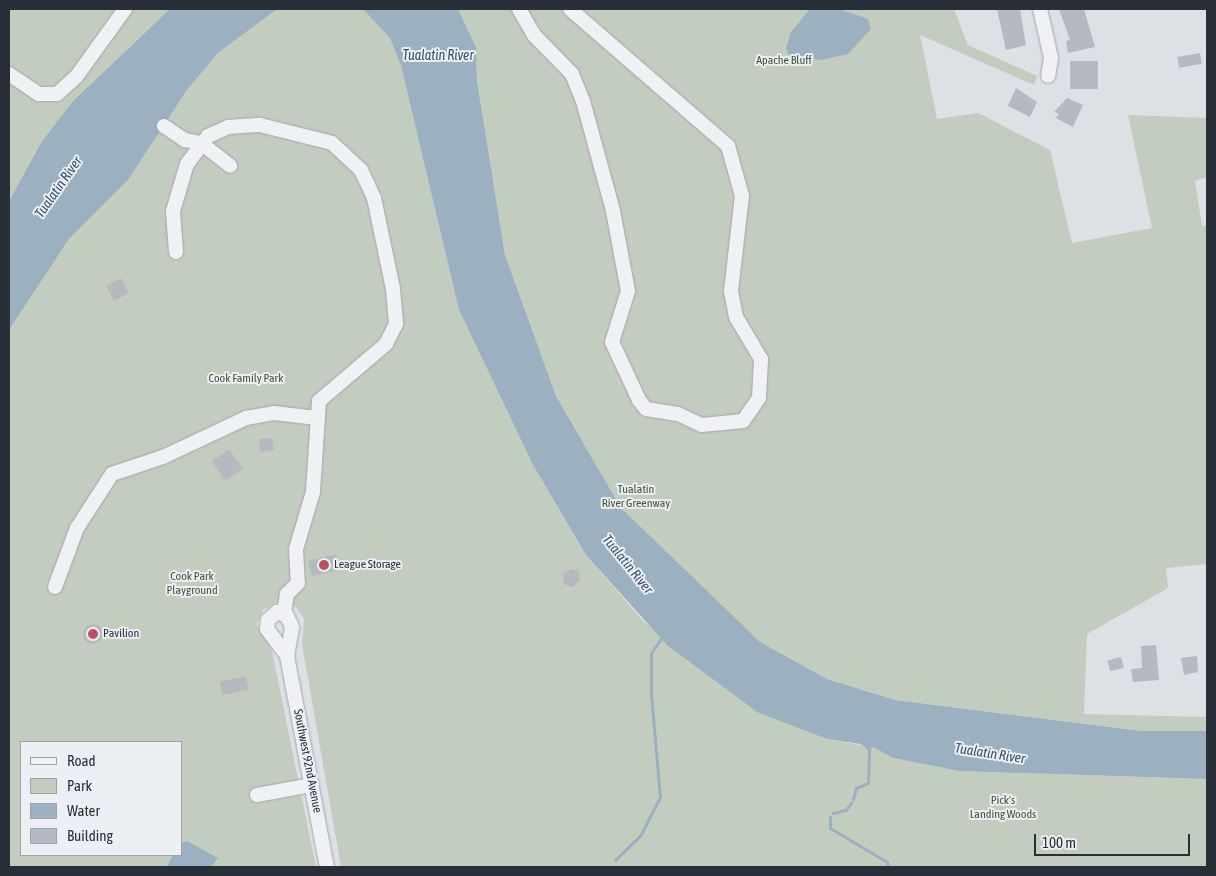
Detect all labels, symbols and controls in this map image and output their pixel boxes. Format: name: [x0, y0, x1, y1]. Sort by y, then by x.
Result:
water label: Tualatin River: [402, 47, 474, 63]
park label: Apache Bluff: [756, 54, 812, 68]
water label: Tualatin River: [31, 153, 85, 221]
park label: Cook Family Park: [209, 372, 283, 386]
park label: Tualatin River Greenway: [602, 483, 670, 511]
water label: Tualatin River: [599, 531, 657, 597]
place label: League Storage: [334, 558, 401, 572]
marker: League Storage: [318, 559, 330, 571]
park label: Cook Park Playground: [166, 570, 218, 598]
place label: Pavilion: [103, 627, 139, 641]
marker: Pavilion: [87, 628, 99, 640]
street label: Southwest 92nd Avenue: [290, 708, 324, 814]
water label: Tualatin River: [954, 739, 1026, 767]
legend: [20, 741, 182, 856]
text: Road: [67, 752, 96, 769]
text: Park: [67, 777, 92, 794]
park label: Pick's Landing Woods: [970, 794, 1036, 822]
text: Water: [67, 802, 100, 819]
scale bar: [1036, 824, 1192, 856]
text: Building: [67, 827, 113, 844]
text: 100 m: [1042, 834, 1076, 851]

